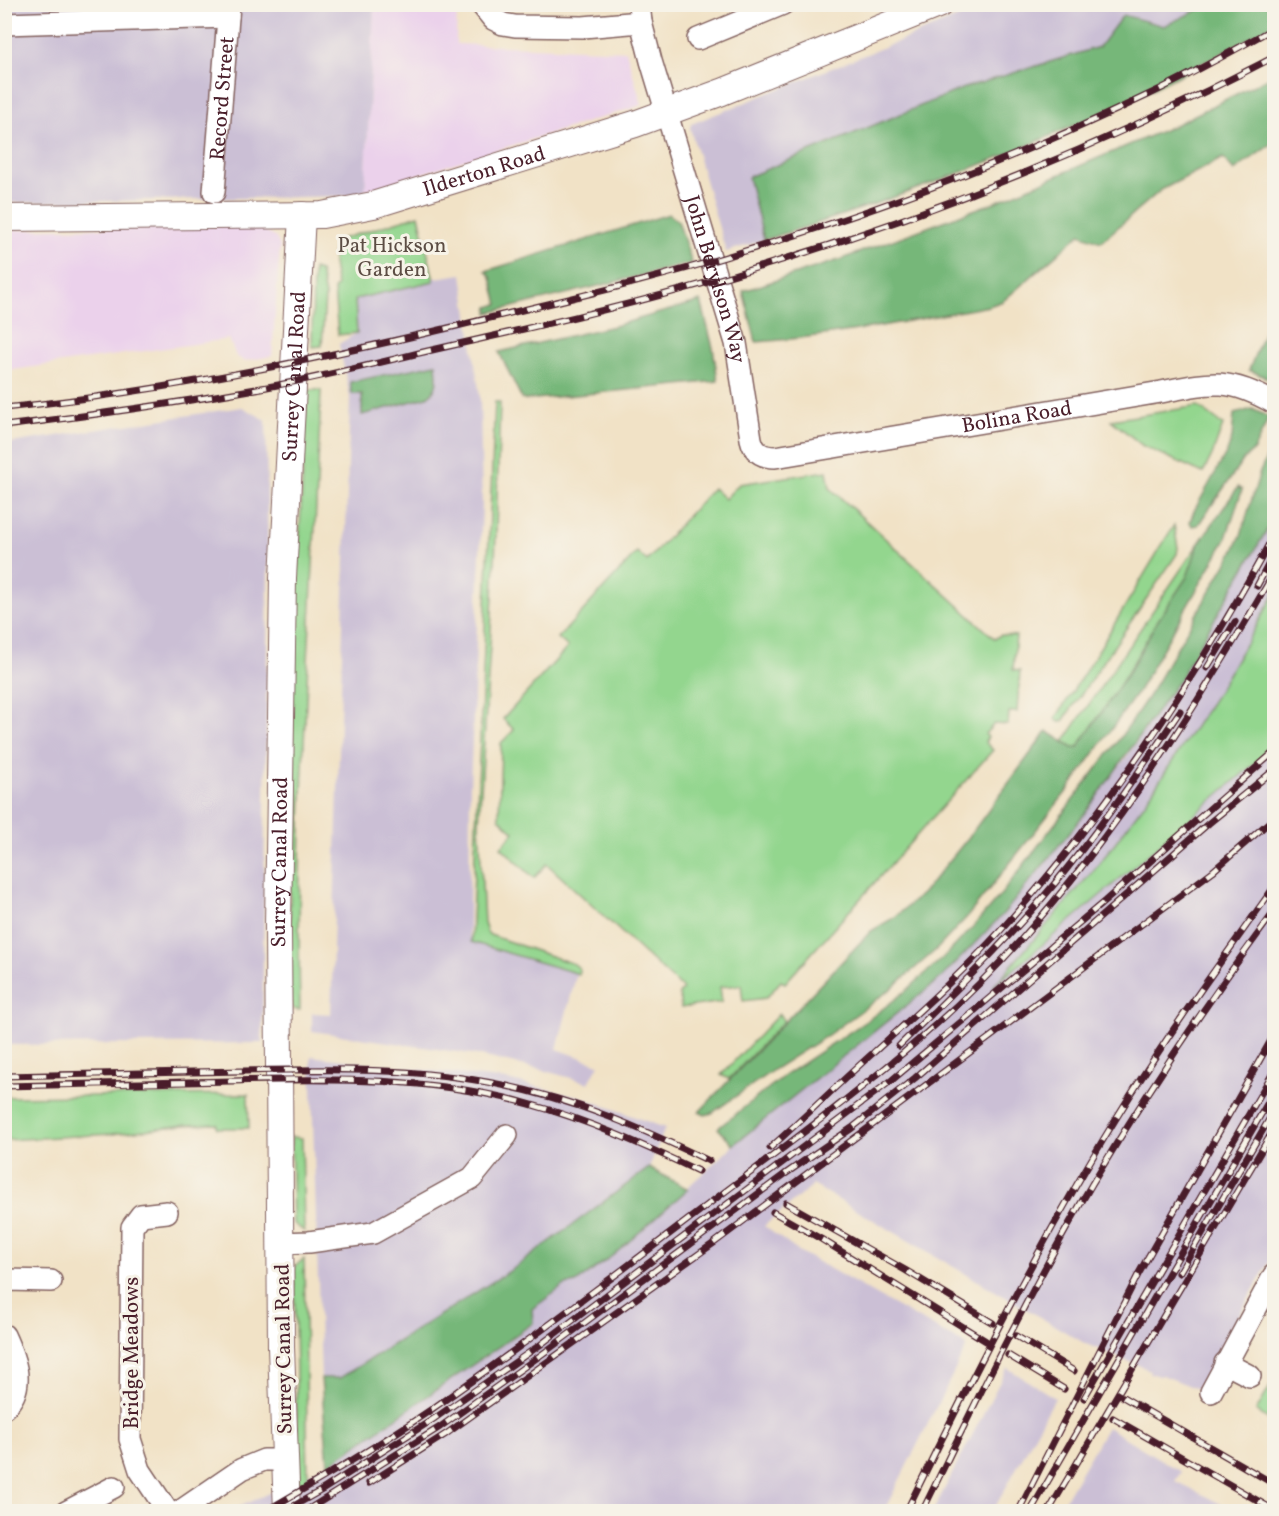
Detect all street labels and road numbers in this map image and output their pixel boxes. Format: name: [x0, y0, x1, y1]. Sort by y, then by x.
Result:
street label: Record Street: [204, 35, 242, 162]
street label: Ilderton Road: [419, 140, 549, 205]
street label: John Berylson Way: [676, 192, 752, 366]
street label: Surrey Canal Road: [276, 290, 314, 463]
street label: Bolina Road: [960, 394, 1074, 441]
street label: Surrey Canal Road: [265, 776, 296, 948]
street label: Surrey Canal Road: [269, 1263, 300, 1435]
street label: Bridge Meadows: [118, 1277, 147, 1429]

